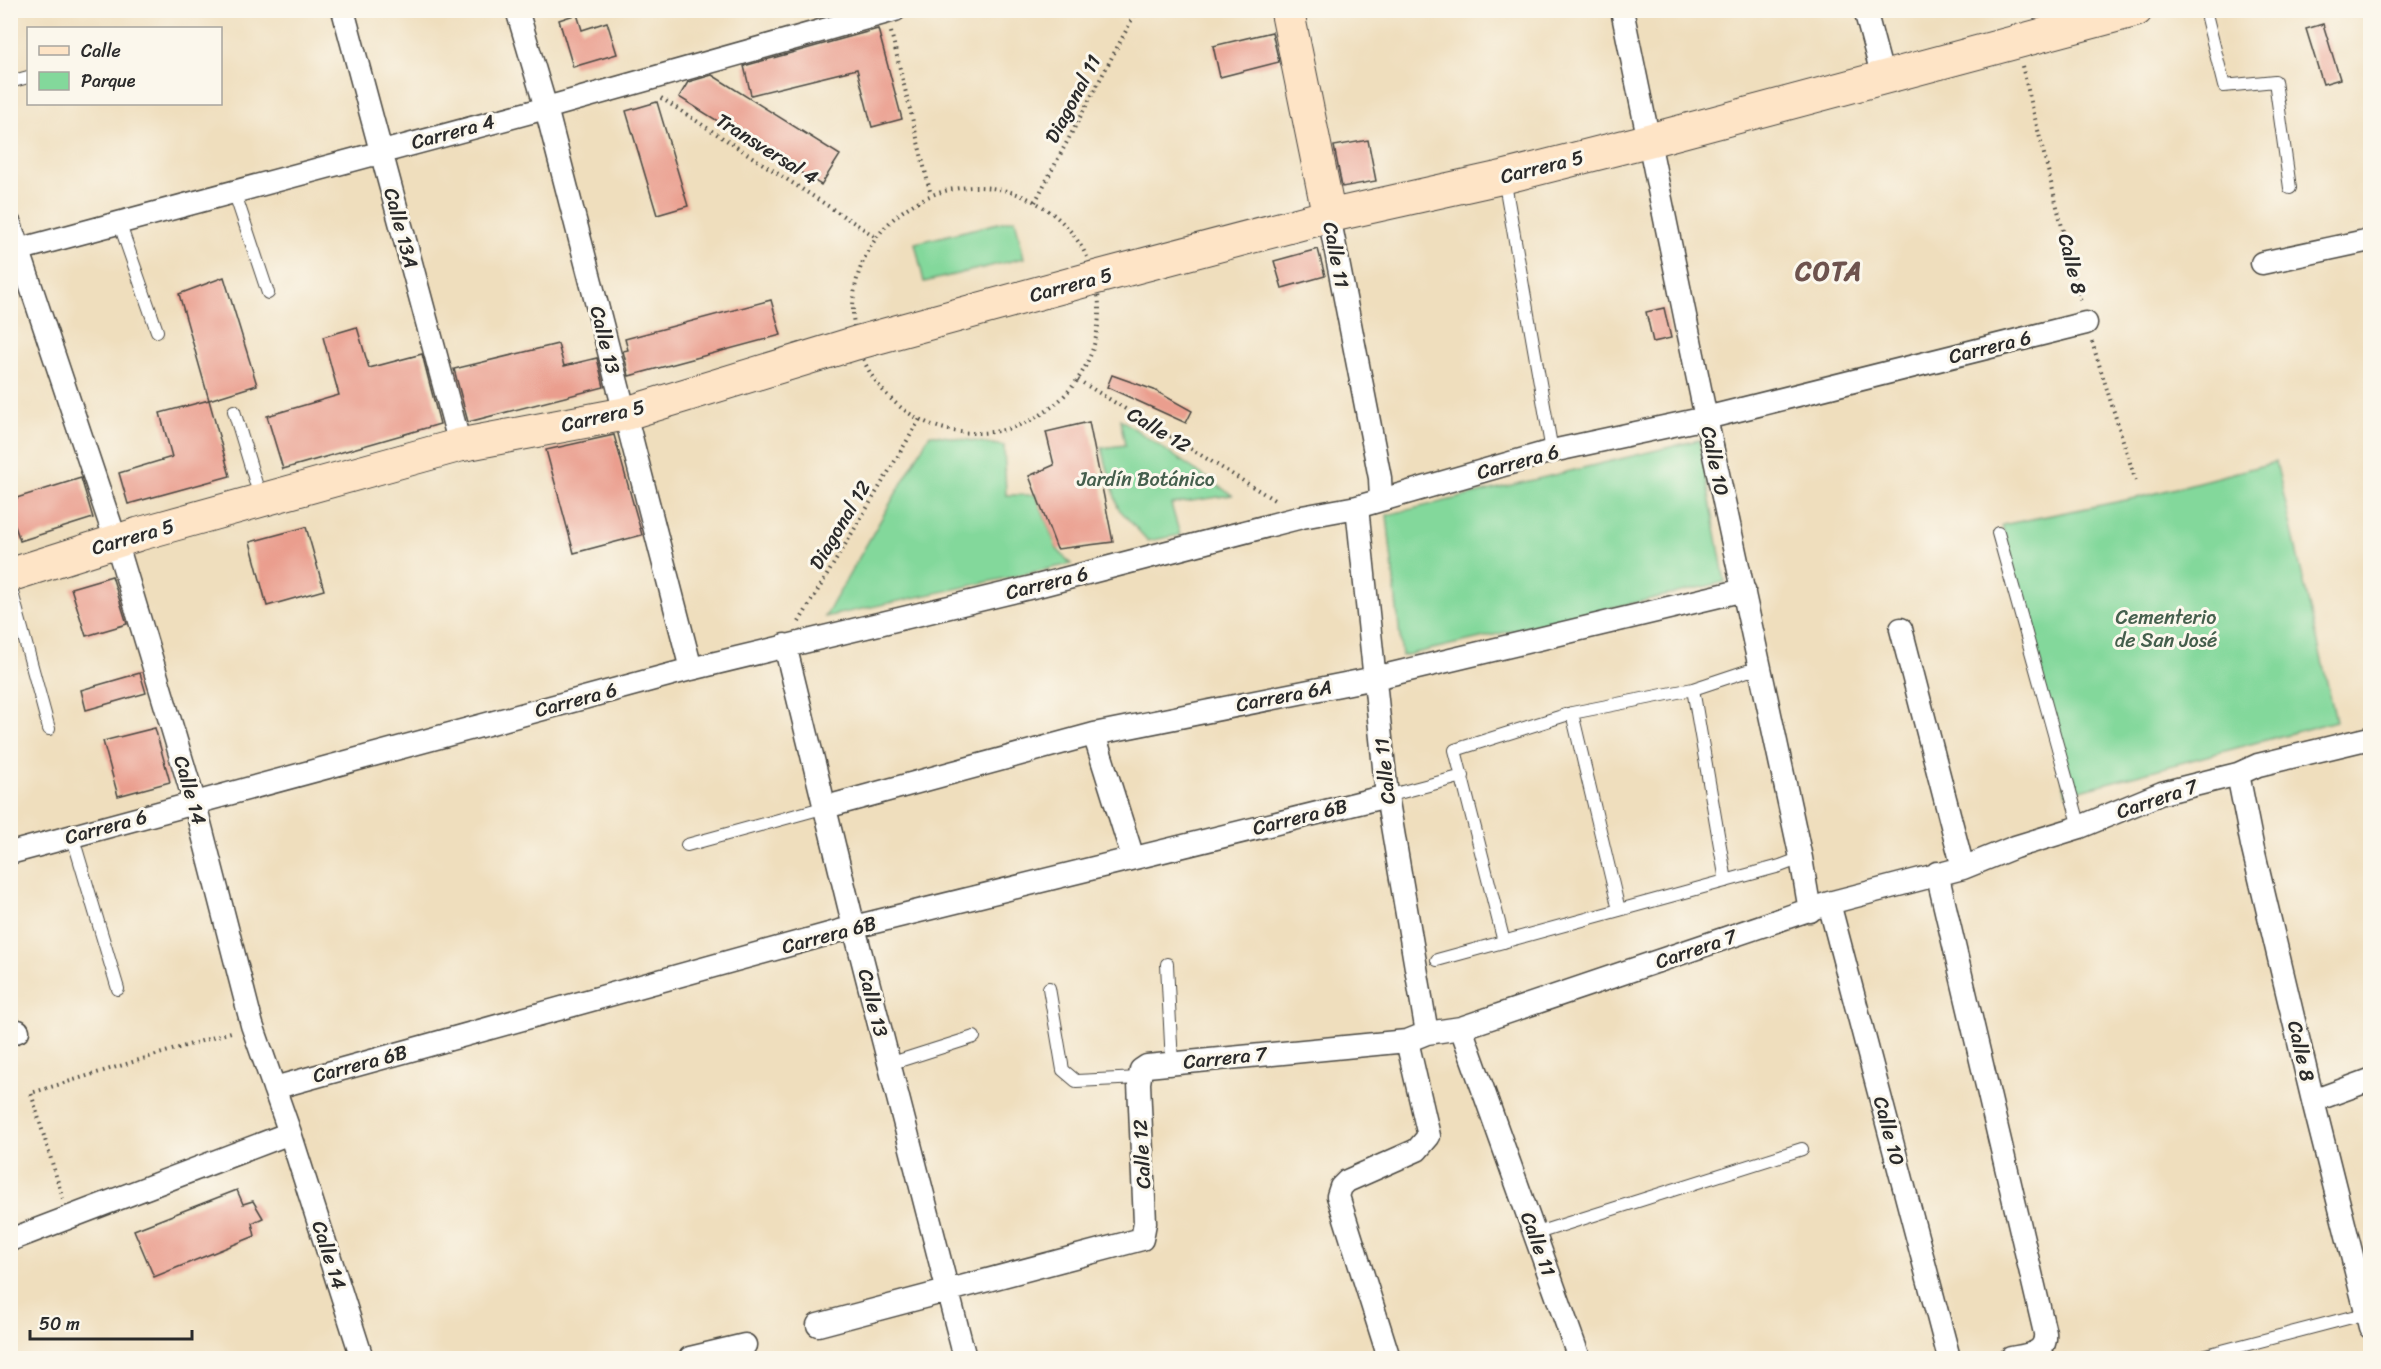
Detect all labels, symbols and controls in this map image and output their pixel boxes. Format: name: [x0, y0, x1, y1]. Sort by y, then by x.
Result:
legend: [27, 27, 222, 105]
text: Calle: [81, 35, 121, 67]
street label: Diagonal 11: [1035, 48, 1111, 150]
text: Parque: [81, 65, 136, 97]
street label: Transversal 4: [709, 103, 825, 195]
street label: Carrera 4: [407, 104, 499, 160]
street label: Carrera 5: [1497, 140, 1587, 194]
street label: Calle 13A: [373, 184, 429, 272]
street label: Calle 11: [1312, 219, 1360, 291]
street label: Calle 8: [2048, 230, 2096, 298]
district label: COTA: [1794, 248, 1863, 294]
street label: Carrera 5: [1025, 257, 1117, 313]
street label: Calle 13: [580, 302, 630, 378]
street label: Carrera 6: [1945, 320, 2035, 374]
street label: Carrera 5: [558, 389, 648, 443]
street label: Calle 12: [1120, 397, 1198, 463]
street label: Calle 10: [1691, 423, 1739, 499]
street label: Carrera 6: [1473, 434, 1563, 490]
park label: Jardín Botánico: [1076, 462, 1215, 497]
street label: Diagonal 12: [799, 473, 881, 577]
street label: Carrera 5: [87, 508, 179, 566]
street label: Carrera 6: [1002, 556, 1092, 610]
park label: Cementerio de San José: [2115, 600, 2217, 658]
street label: Carrera 6A: [1233, 670, 1335, 722]
street label: Carrera 6: [531, 672, 621, 728]
street label: Calle 11: [1364, 736, 1406, 806]
street label: Calle 14: [163, 751, 217, 829]
street label: Carrera 7: [2112, 768, 2204, 829]
street label: Carrera 6B: [1249, 788, 1351, 846]
street label: Carrera 6: [61, 799, 151, 855]
street label: Carrera 6B: [778, 905, 881, 964]
street label: Carrera 7: [1651, 918, 1743, 979]
street label: Calle 13: [848, 965, 898, 1041]
street label: Calle 8: [2277, 1017, 2325, 1085]
street label: Carrera 6B: [309, 1034, 412, 1093]
street label: Carrera 7: [1181, 1036, 1270, 1080]
street label: Calle 10: [1863, 1092, 1915, 1170]
street label: Calle 12: [1123, 1118, 1161, 1190]
street label: Calle 11: [1510, 1207, 1566, 1281]
street label: Calle 14: [301, 1216, 357, 1294]
scale bar: [30, 1303, 192, 1341]
text: 50 m: [39, 1308, 80, 1340]

